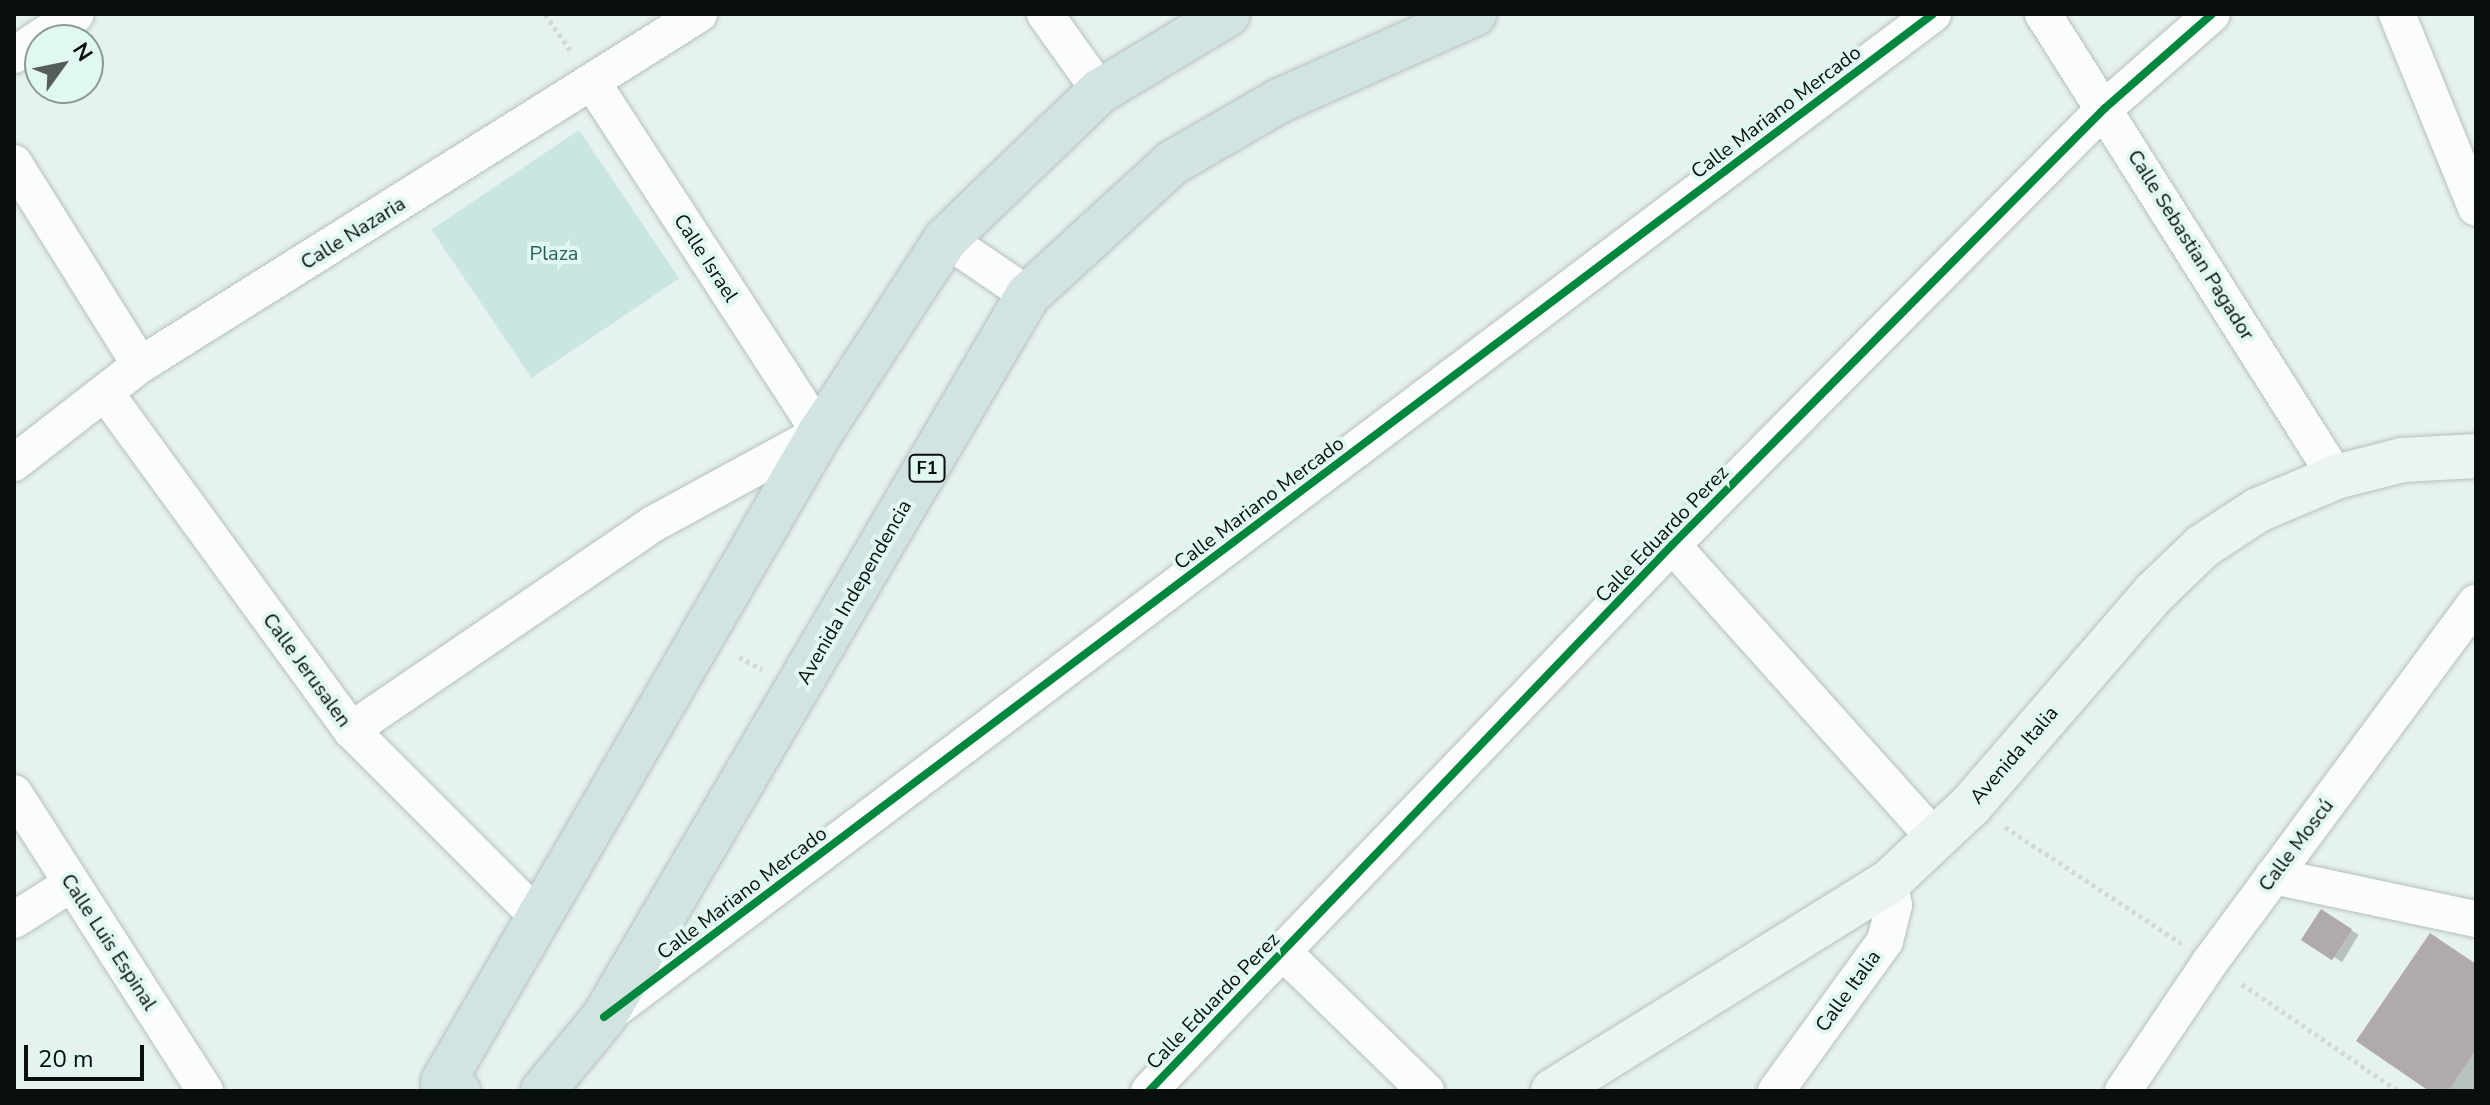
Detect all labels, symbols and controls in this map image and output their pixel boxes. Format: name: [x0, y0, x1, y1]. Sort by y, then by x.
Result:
north arrow: [24, 24, 104, 104]
text: N: [65, 37, 100, 67]
street label: Calle Mariano Mercado: [1686, 40, 1866, 184]
street label: Calle Sebastian Pagador: [2123, 145, 2259, 345]
street label: Calle Nazaria: [296, 191, 410, 275]
street label: Calle Israel: [669, 209, 743, 307]
park label: Plaza: [530, 241, 578, 265]
street label: Calle Mariano Mercado: [1169, 431, 1349, 575]
road number: F1: [907, 454, 947, 482]
street label: Calle Eduardo Perez: [1591, 461, 1733, 607]
street label: Avenida Independencia: [791, 496, 917, 688]
street label: Calle Jerusalen: [258, 608, 356, 732]
street label: Avenida Italia: [1965, 701, 2063, 809]
street label: Calle Moscú: [2253, 794, 2339, 896]
street label: Calle Mariano Mercado: [652, 821, 832, 965]
street label: Calle Luis Espinal: [56, 869, 162, 1015]
street label: Calle Eduardo Perez: [1142, 928, 1284, 1074]
street label: Calle Italia: [1810, 945, 1886, 1037]
scale bar: [28, 1029, 148, 1079]
text: 20 m: [38, 1043, 94, 1075]

